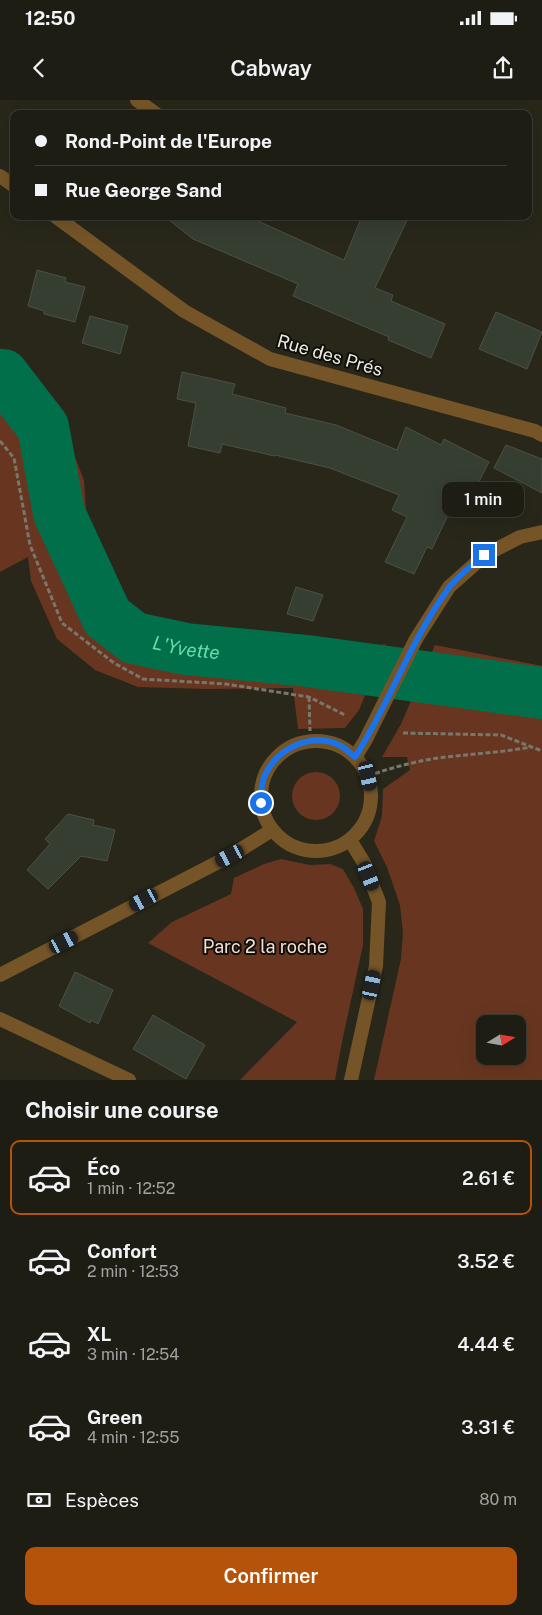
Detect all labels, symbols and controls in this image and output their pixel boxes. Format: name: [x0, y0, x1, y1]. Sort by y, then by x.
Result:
text: 12:50: [25, 7, 75, 29]
icon: back: [25, 54, 53, 82]
icon: share: [489, 54, 517, 82]
text: Cabway: [230, 55, 312, 81]
text: Rond-Point de l'Europe: [65, 130, 272, 152]
text: Rue George Sand: [65, 179, 222, 201]
street label: Rue des Prés: [275, 330, 385, 380]
callout: 1 min: [443, 482, 525, 518]
text: 1 min: [464, 490, 502, 509]
route end: [473, 544, 495, 566]
water label: L'Yvette: [151, 631, 221, 663]
car: [357, 760, 378, 792]
route start: [250, 792, 272, 814]
car: [213, 843, 246, 869]
car: [356, 859, 381, 893]
car: [127, 886, 160, 914]
car: [47, 929, 80, 955]
park label: Parc 2 la roche: [203, 936, 327, 957]
car: [361, 969, 382, 1001]
north arrow: [476, 1015, 526, 1065]
map controls: [476, 1015, 526, 1065]
text: Choisir une course: [25, 1097, 219, 1123]
icon: car: [27, 1155, 72, 1200]
text: Éco: [87, 1157, 120, 1179]
text: 2.61 €: [462, 1167, 515, 1189]
text: 1 min · 12:52: [87, 1179, 175, 1198]
icon: car: [27, 1238, 72, 1283]
text: Confort: [87, 1240, 157, 1262]
text: 3.52 €: [457, 1250, 515, 1272]
text: 2 min · 12:53: [87, 1262, 179, 1281]
icon: car: [27, 1321, 72, 1366]
text: XL: [87, 1323, 112, 1345]
text: 4.44 €: [457, 1333, 515, 1355]
text: 3 min · 12:54: [87, 1345, 179, 1364]
icon: car: [27, 1404, 72, 1449]
text: Green: [87, 1406, 142, 1428]
text: 3.31 €: [461, 1416, 515, 1438]
text: 4 min · 12:55: [87, 1428, 180, 1447]
icon: cash: [25, 1486, 53, 1514]
text: Espèces: [65, 1489, 139, 1511]
text: 80 m: [479, 1490, 517, 1509]
button: Confirmer: [25, 1547, 517, 1605]

